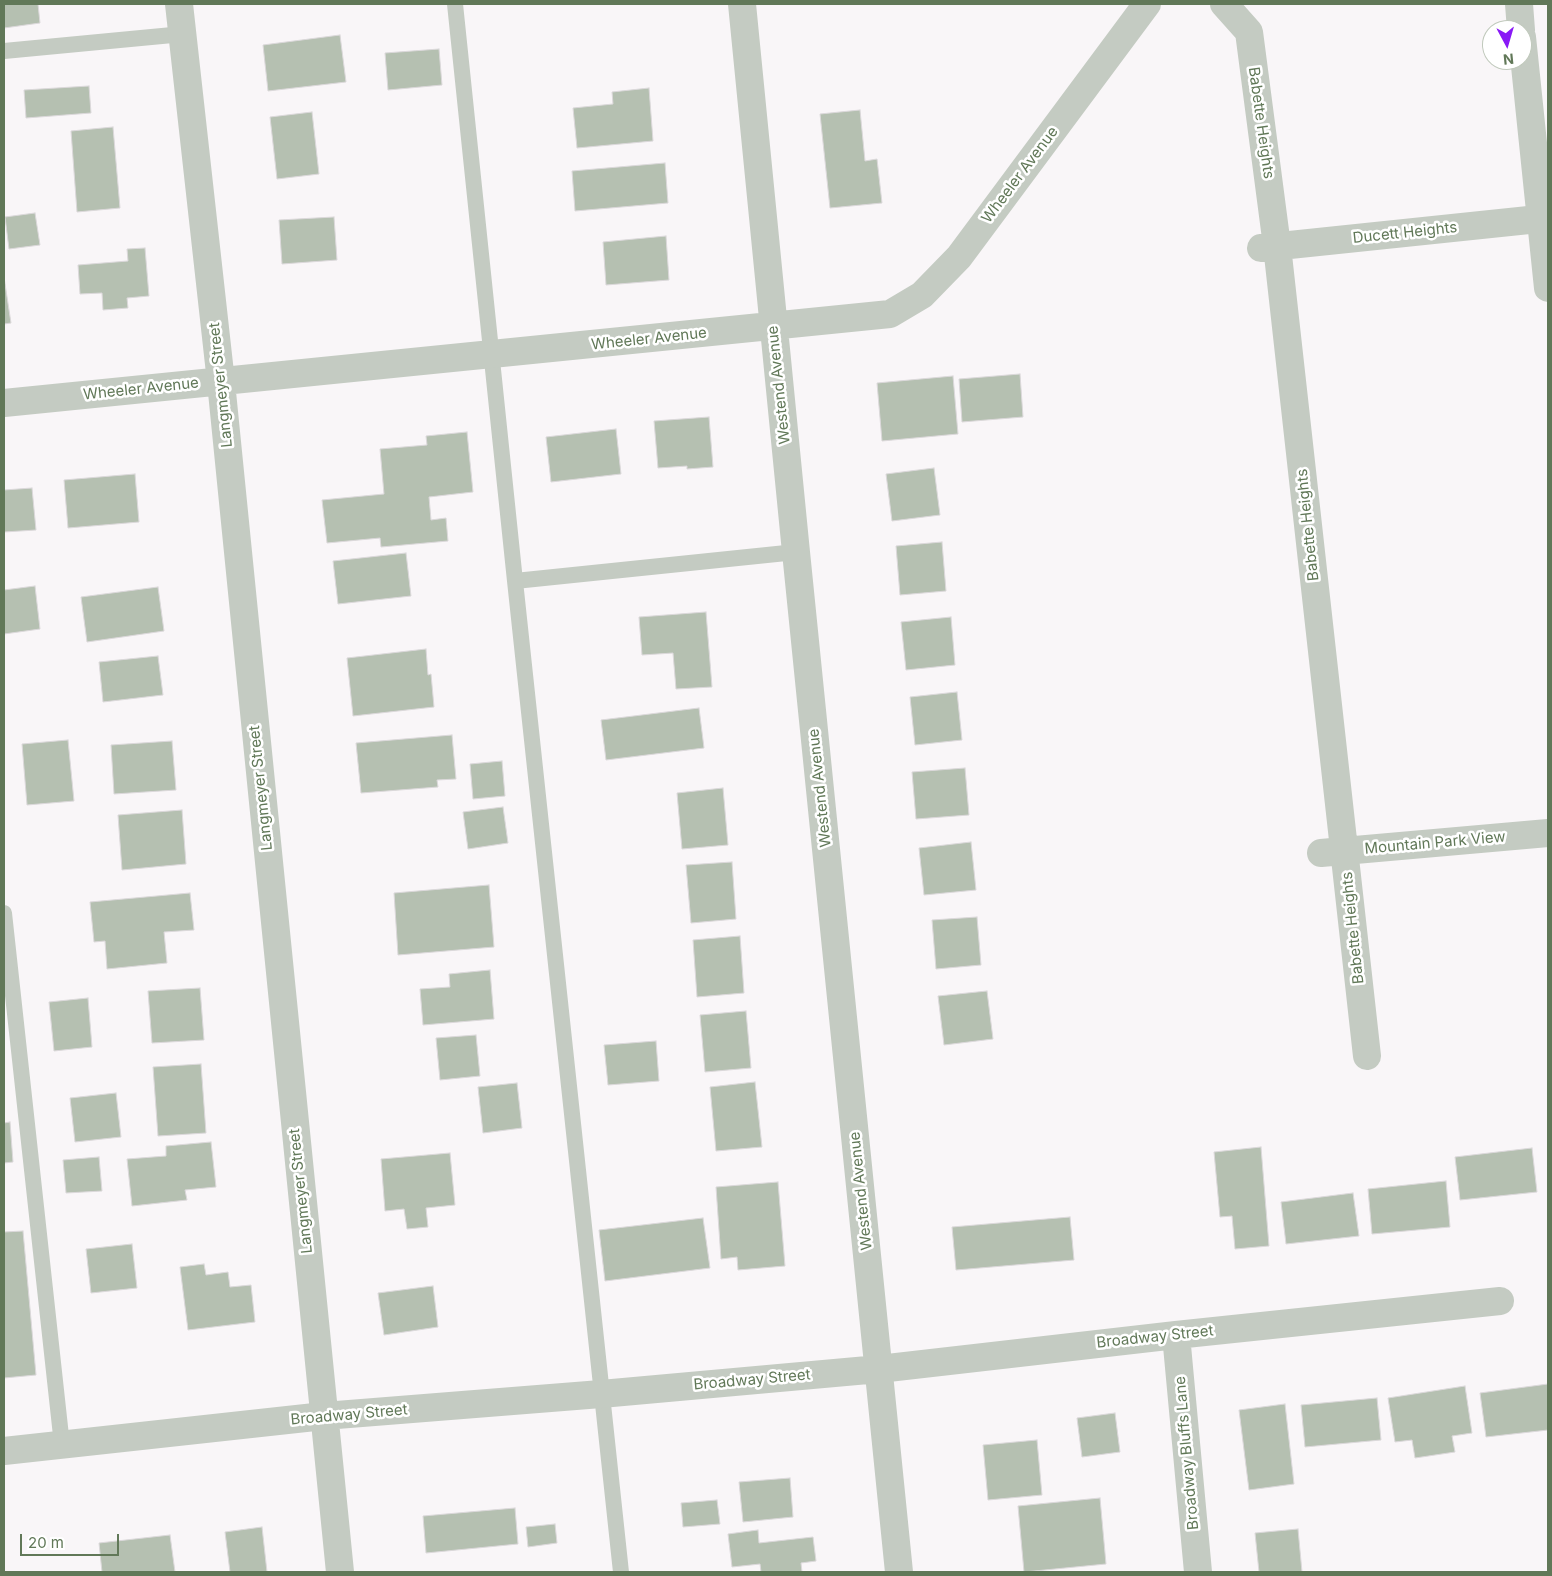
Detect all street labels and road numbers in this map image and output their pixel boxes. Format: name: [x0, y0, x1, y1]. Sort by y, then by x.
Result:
street label: Babette Heights: [1244, 66, 1278, 180]
street label: Wheeler Avenue: [978, 123, 1062, 227]
street label: Ducett Heights: [1352, 219, 1458, 247]
street label: Langmeyer Street: [205, 322, 237, 448]
street label: Wheeler Avenue: [590, 324, 708, 354]
street label: Westend Avenue: [764, 325, 794, 445]
street label: Wheeler Avenue: [82, 374, 200, 404]
street label: Babette Heights: [1293, 468, 1323, 582]
street label: Langmeyer Street: [245, 725, 277, 851]
street label: Westend Avenue: [805, 728, 835, 848]
street label: Mountain Park View: [1364, 828, 1506, 858]
street label: Babette Heights: [1338, 871, 1368, 985]
street label: Langmeyer Street: [285, 1128, 317, 1254]
street label: Westend Avenue: [846, 1131, 876, 1251]
street label: Broadway Street: [1096, 1322, 1214, 1352]
street label: Broadway Street: [693, 1366, 811, 1394]
street label: Broadway Bluffs Lane: [1171, 1375, 1203, 1531]
street label: Broadway Street: [290, 1401, 408, 1429]

